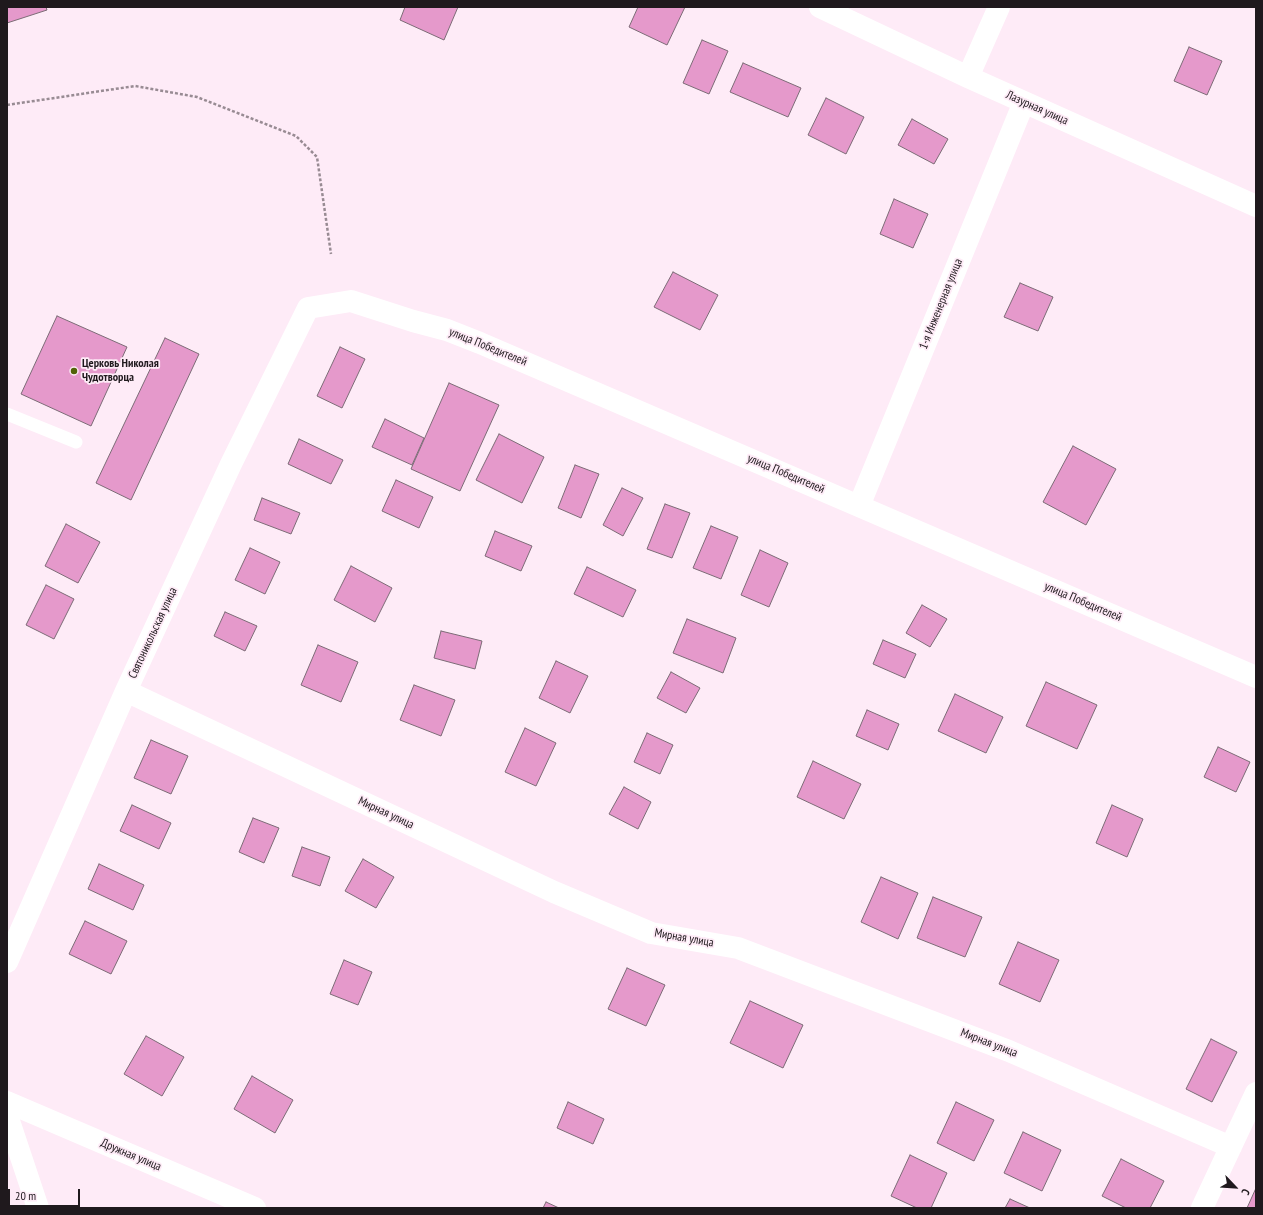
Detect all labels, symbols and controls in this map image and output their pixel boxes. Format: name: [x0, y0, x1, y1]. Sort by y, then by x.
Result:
street label: Лазурная улица: [1004, 88, 1070, 128]
street label: 1-я Инженерная улица: [916, 257, 966, 351]
street label: улица Победителей: [447, 325, 529, 369]
place label: Церковь Николая Чудотворца: [82, 357, 159, 385]
marker: Церковь Николая Чудотворца: [69, 366, 79, 376]
street label: улица Победителей: [745, 451, 827, 497]
street label: улица Победителей: [1042, 579, 1124, 625]
street label: Святоникольская улица: [126, 585, 180, 681]
street label: Мирная улица: [356, 794, 416, 832]
street label: Мирная улица: [653, 926, 715, 950]
street label: Мирная улица: [958, 1026, 1020, 1060]
street label: Дружная улица: [99, 1136, 163, 1174]
north arrow: [1215, 1167, 1255, 1207]
scale bar: [10, 1181, 82, 1207]
text: С: [1238, 1187, 1253, 1197]
text: 20 m: [15, 1188, 36, 1203]

